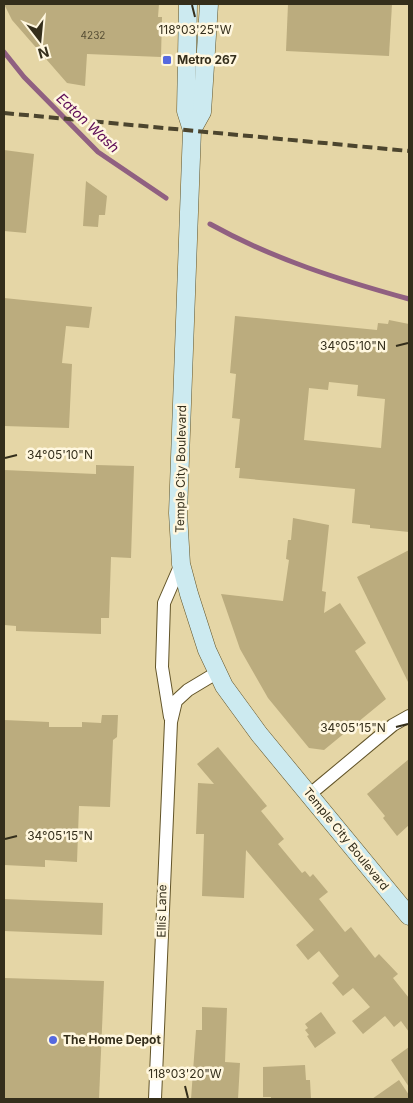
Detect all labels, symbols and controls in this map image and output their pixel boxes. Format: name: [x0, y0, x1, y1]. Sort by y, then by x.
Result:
north arrow: [15, 15, 65, 65]
text: 118°03'25"W: [158, 22, 232, 37]
house number: 4232: [81, 29, 105, 41]
text: N: [36, 43, 51, 63]
place label: Metro 267: [177, 52, 237, 67]
marker: Metro 267: [161, 54, 173, 66]
water label: Eaton Wash: [53, 89, 123, 156]
text: 34°05'10"N: [320, 338, 386, 353]
street label: Temple City Boulevard: [172, 405, 189, 533]
text: 34°05'10"N: [27, 447, 93, 462]
text: 34°05'15"N: [320, 720, 386, 735]
street label: Temple City Boulevard: [300, 784, 392, 893]
text: 34°05'15"N: [27, 828, 93, 843]
street label: Ellis Lane: [154, 884, 169, 938]
place label: The Home Depot: [63, 1032, 161, 1047]
marker: The Home Depot: [47, 1034, 59, 1046]
text: 118°03'20"W: [148, 1066, 222, 1081]

